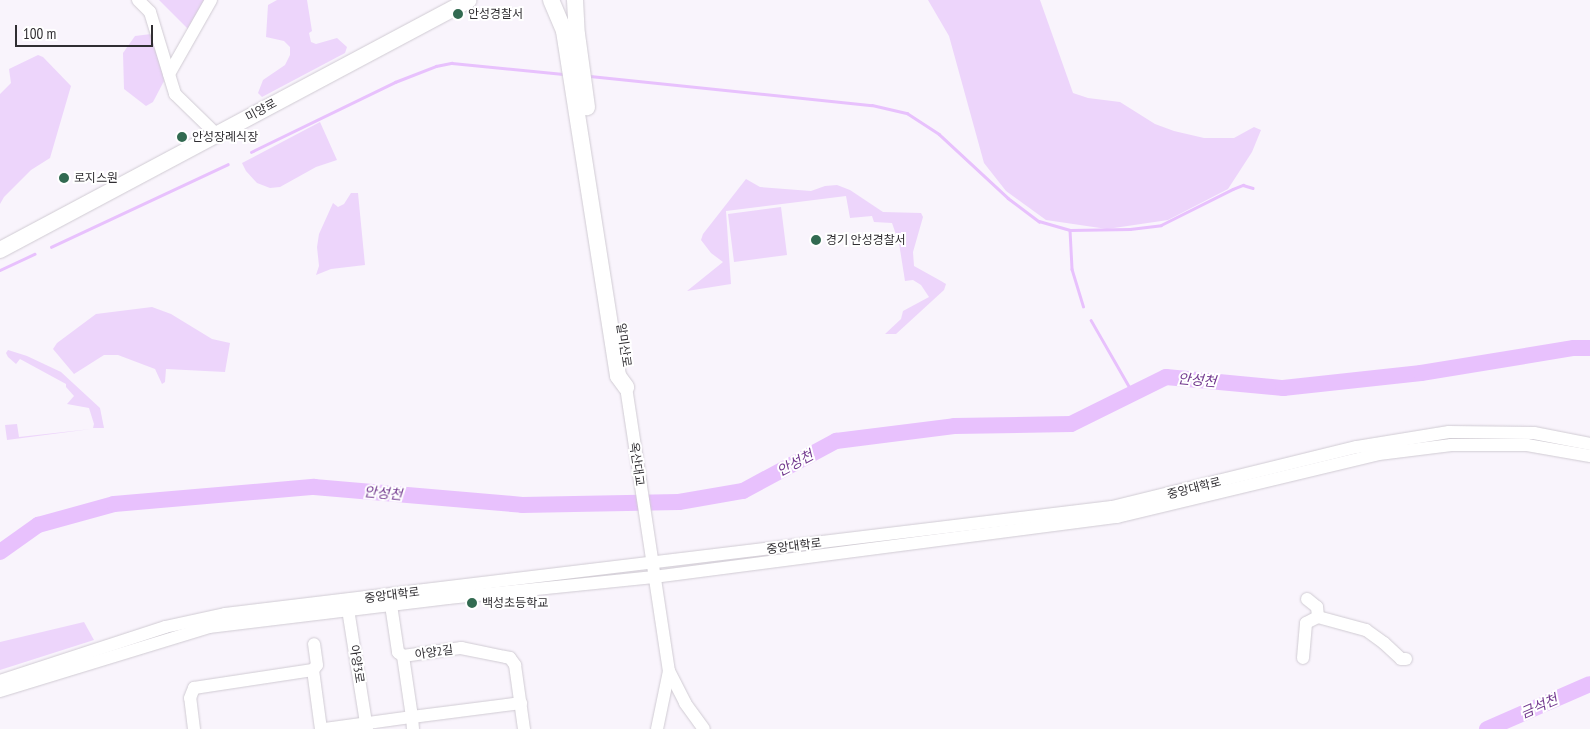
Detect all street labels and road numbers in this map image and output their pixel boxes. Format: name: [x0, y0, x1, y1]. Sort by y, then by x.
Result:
street label: 미양로: [243, 96, 279, 124]
street label: 알미산로: [614, 322, 634, 368]
street label: 옥산대교: [627, 441, 647, 487]
street label: 중앙대학로: [1165, 474, 1223, 502]
street label: 중앙대학로: [766, 535, 822, 557]
street label: 중앙대학로: [364, 584, 420, 606]
street label: 아양2길: [414, 642, 454, 662]
street label: 아양3로: [347, 644, 367, 684]

